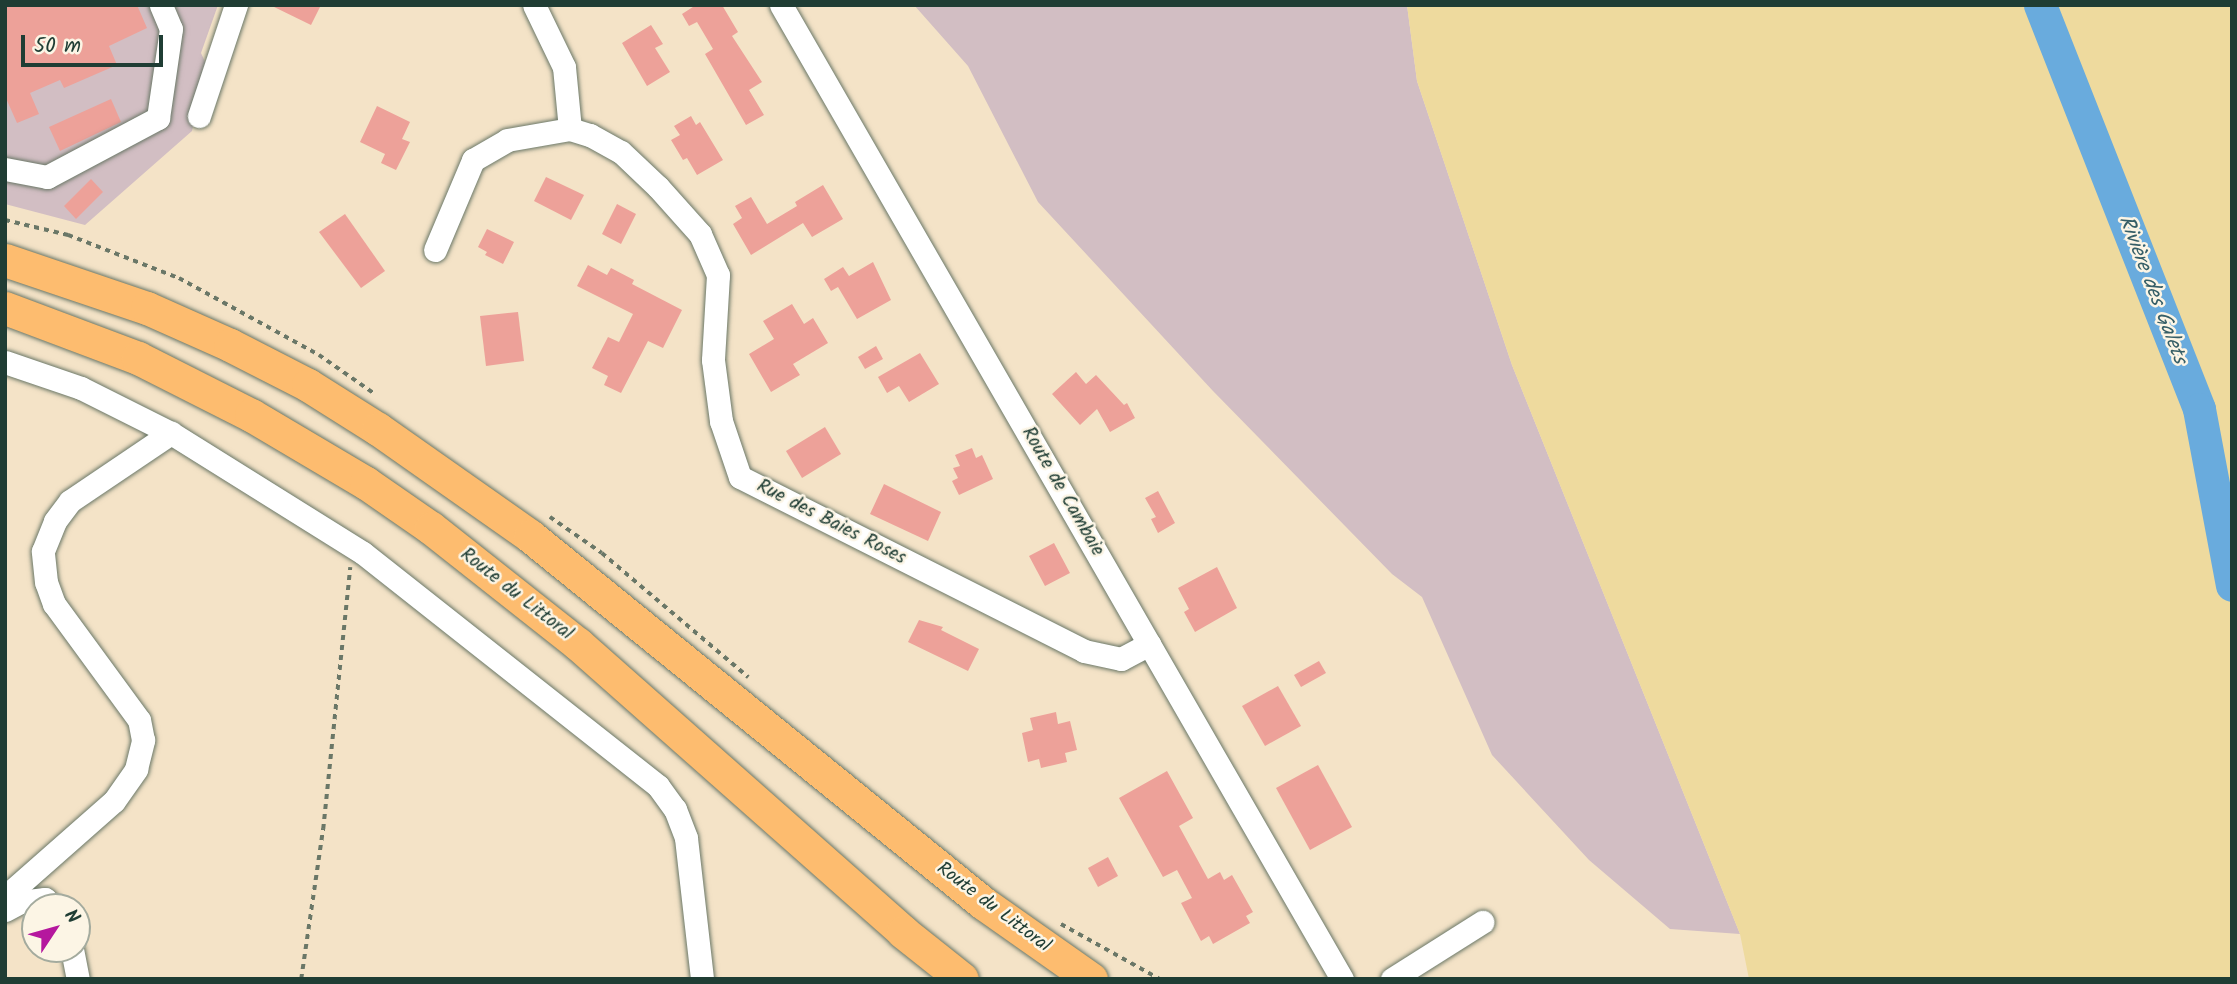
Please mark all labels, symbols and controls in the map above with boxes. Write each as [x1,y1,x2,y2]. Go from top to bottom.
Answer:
scale bar [24,21,166,65]
text: 50 m [34,30,81,63]
water label: Rivière des Galets [2112,212,2192,368]
street label: Route de Cambaie [1016,423,1108,561]
street label: Rue des Baies Roses [753,476,909,570]
street label: Route du Littoral [455,544,577,646]
street label: Route du Littoral [932,858,1054,958]
north arrow [21,893,91,963]
text: N [56,903,87,931]

